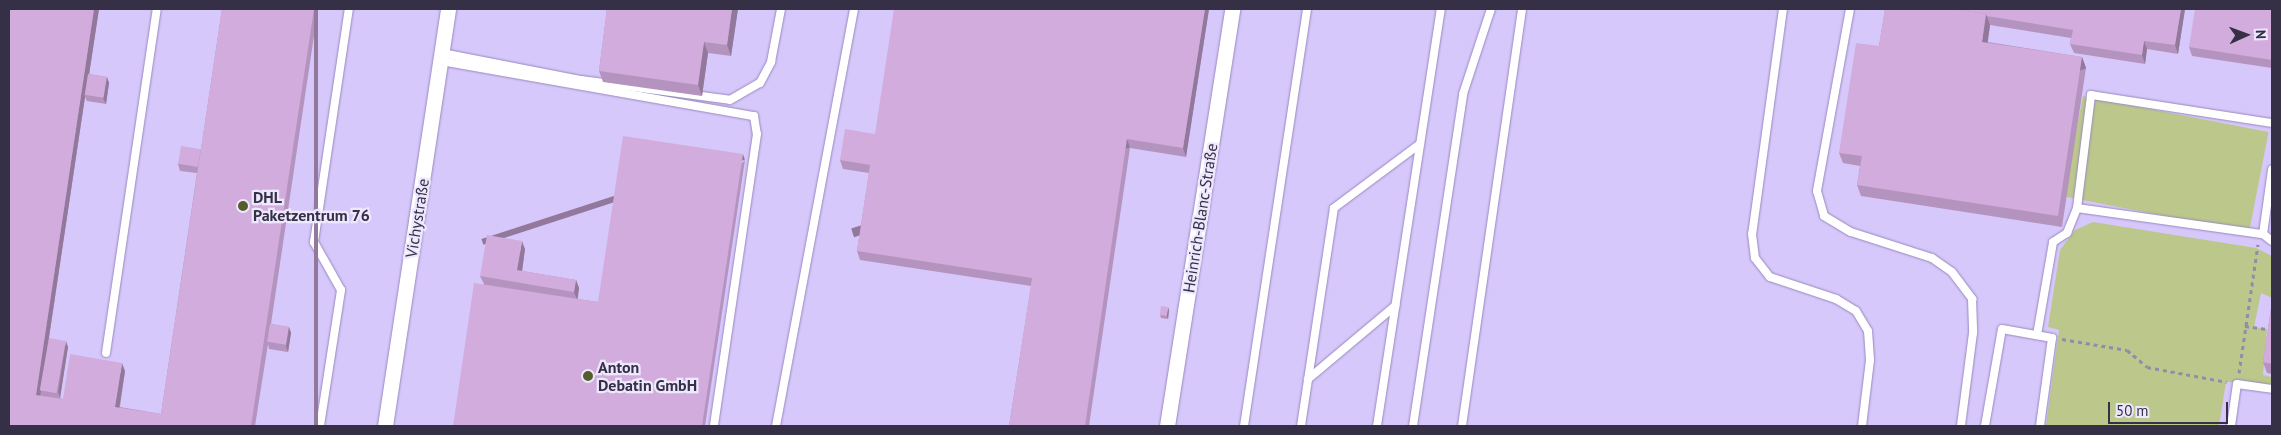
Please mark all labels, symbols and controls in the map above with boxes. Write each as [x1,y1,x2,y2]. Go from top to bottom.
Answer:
north arrow [2221,10,2271,60]
text: N [2252,30,2270,39]
street label: Heinrich-Blanc-Straße [1179,142,1221,294]
street label: Vichystraße [401,177,433,259]
place label: DHL Paketzentrum 76 [253,187,370,225]
marker: DHL Paketzentrum 76 [237,200,249,212]
place label: Anton Debatin GmbH [598,357,697,395]
marker: Anton Debatin GmbH [582,370,594,382]
scale bar [2111,392,2231,424]
text: 50 m [2116,401,2149,420]

